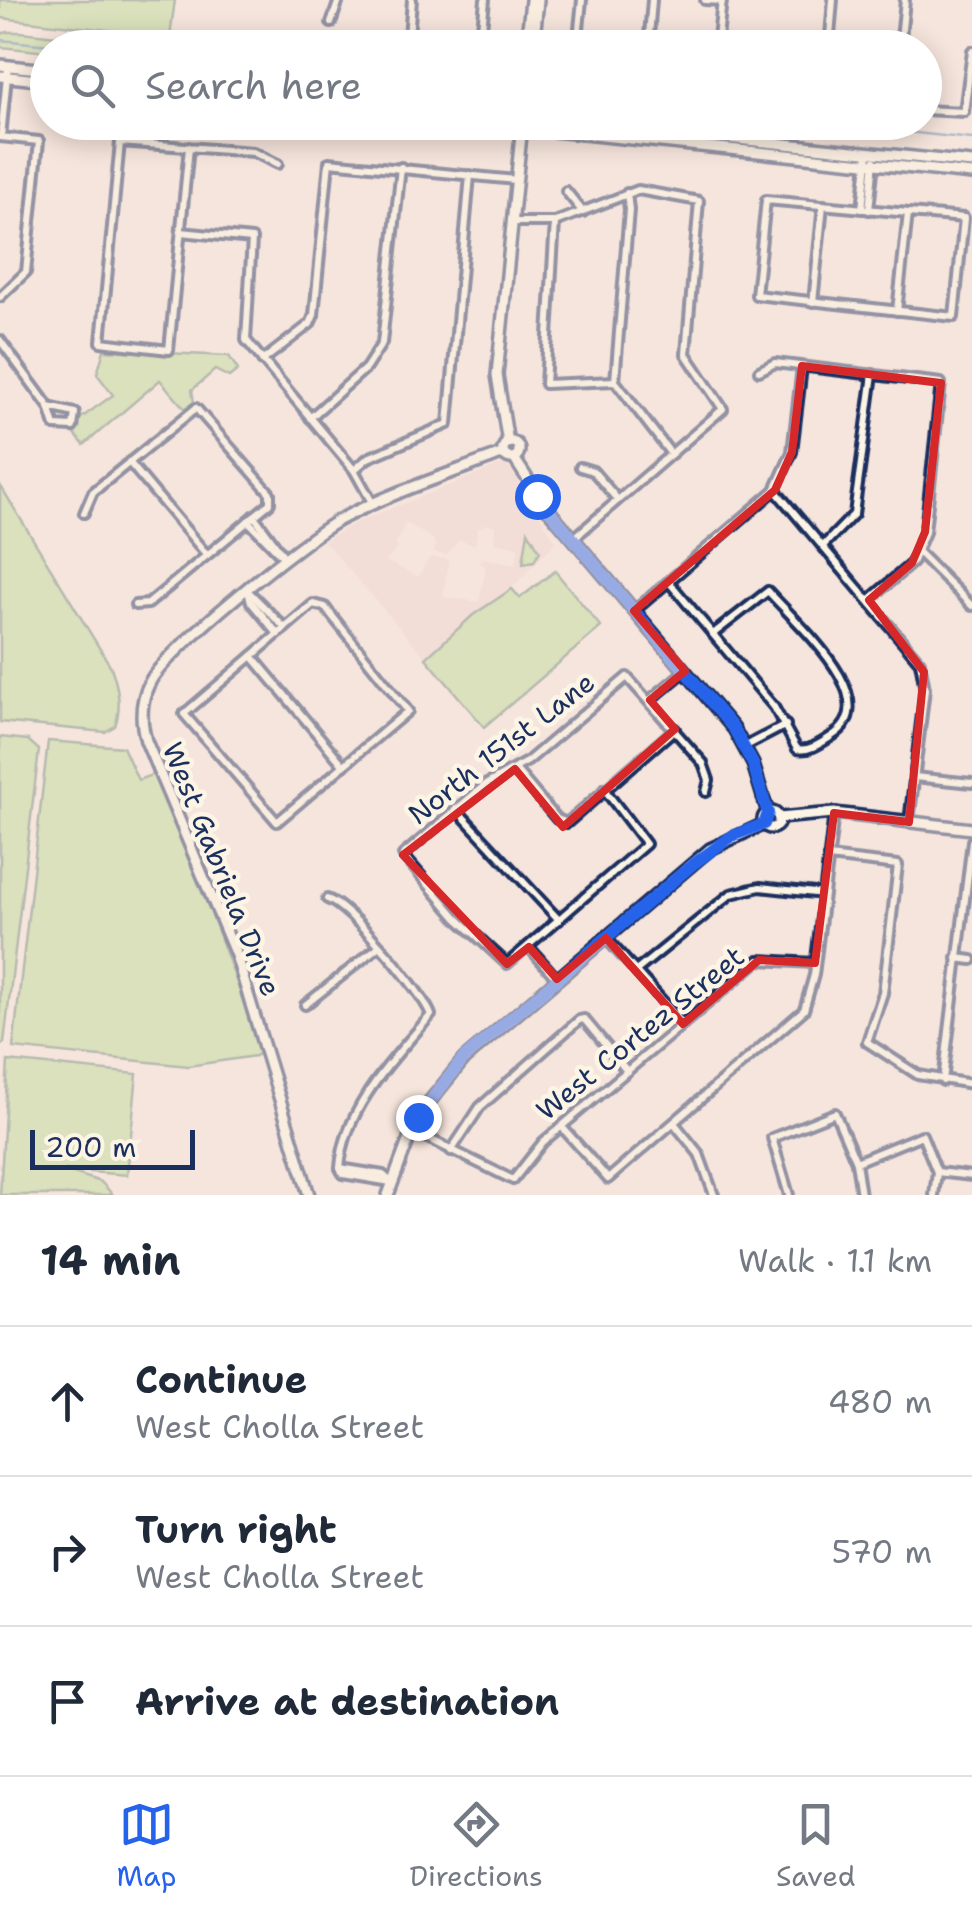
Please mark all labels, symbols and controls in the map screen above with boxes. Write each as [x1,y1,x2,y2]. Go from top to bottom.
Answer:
search box [30,30,942,140]
icon: search [65,58,120,113]
text: Search here [145,60,362,111]
route start [515,474,561,520]
street label: North 151st Lane [400,663,602,833]
street label: West Gabriela Drive [154,736,290,1002]
street label: West Cortez Street [528,937,752,1129]
route end [396,1095,442,1141]
scale bar [30,1125,195,1170]
text: 200 m [45,1128,136,1166]
text: 14 min [40,1232,181,1288]
text: Walk · 1.1 km [738,1239,932,1282]
text: Continue [135,1354,307,1405]
icon: ahead [40,1374,95,1429]
text: 480 m [828,1380,932,1423]
text: West Cholla Street [135,1405,424,1448]
text: Turn right [135,1504,337,1555]
icon: right [40,1524,95,1579]
text: 570 m [831,1530,932,1573]
text: West Cholla Street [135,1555,424,1598]
icon: arrive [40,1674,95,1729]
text: Arrive at destination [135,1676,559,1727]
tab: Map [117,1797,176,1895]
tab: Directions [409,1797,543,1895]
tab: Saved [776,1797,855,1895]

